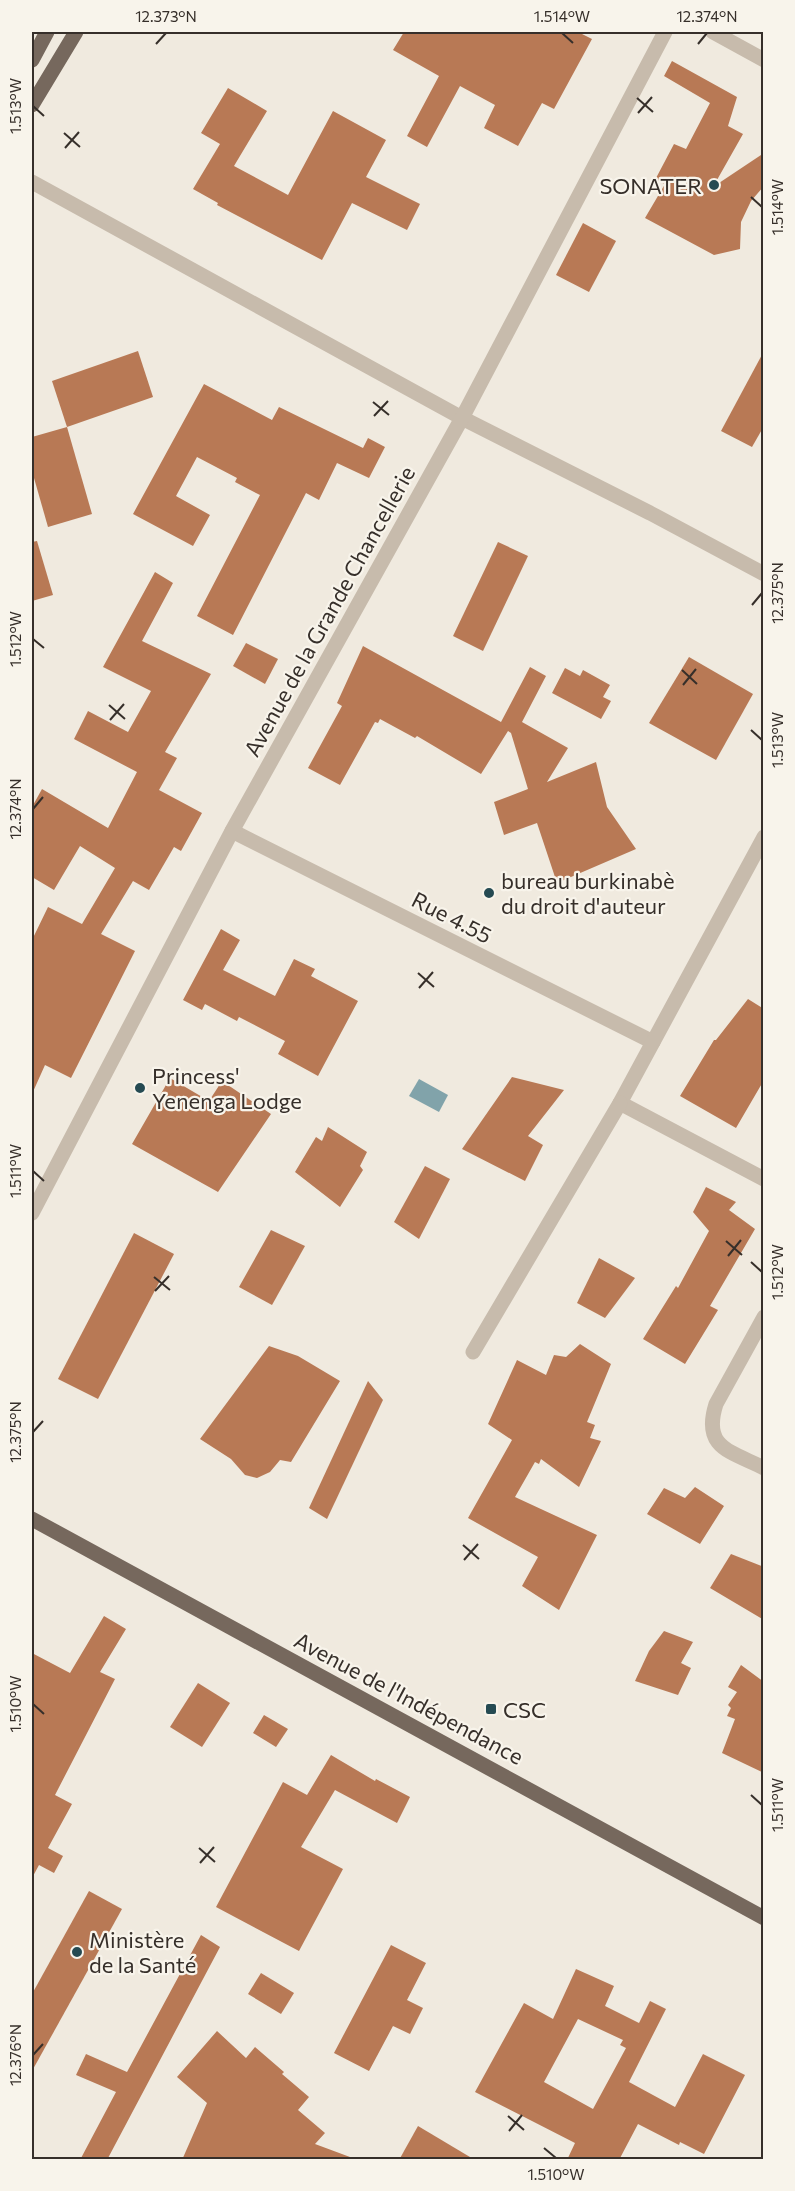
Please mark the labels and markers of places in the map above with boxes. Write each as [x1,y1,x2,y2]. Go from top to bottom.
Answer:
place label: SONATER [599,172,702,199]
marker: SONATER [707,178,721,192]
place label: bureau burkinabè du droit d'auteur [501,867,675,919]
marker: bureau burkinabè du droit d'auteur [482,886,496,900]
place label: Princess' Yenenga Lodge [152,1062,302,1114]
marker: Princess' Yenenga Lodge [133,1081,147,1095]
place label: CSC [503,1696,546,1723]
marker: CSC [484,1702,498,1716]
place label: Ministère de la Santé [89,1926,196,1978]
marker: Ministère de la Santé [70,1945,84,1959]

